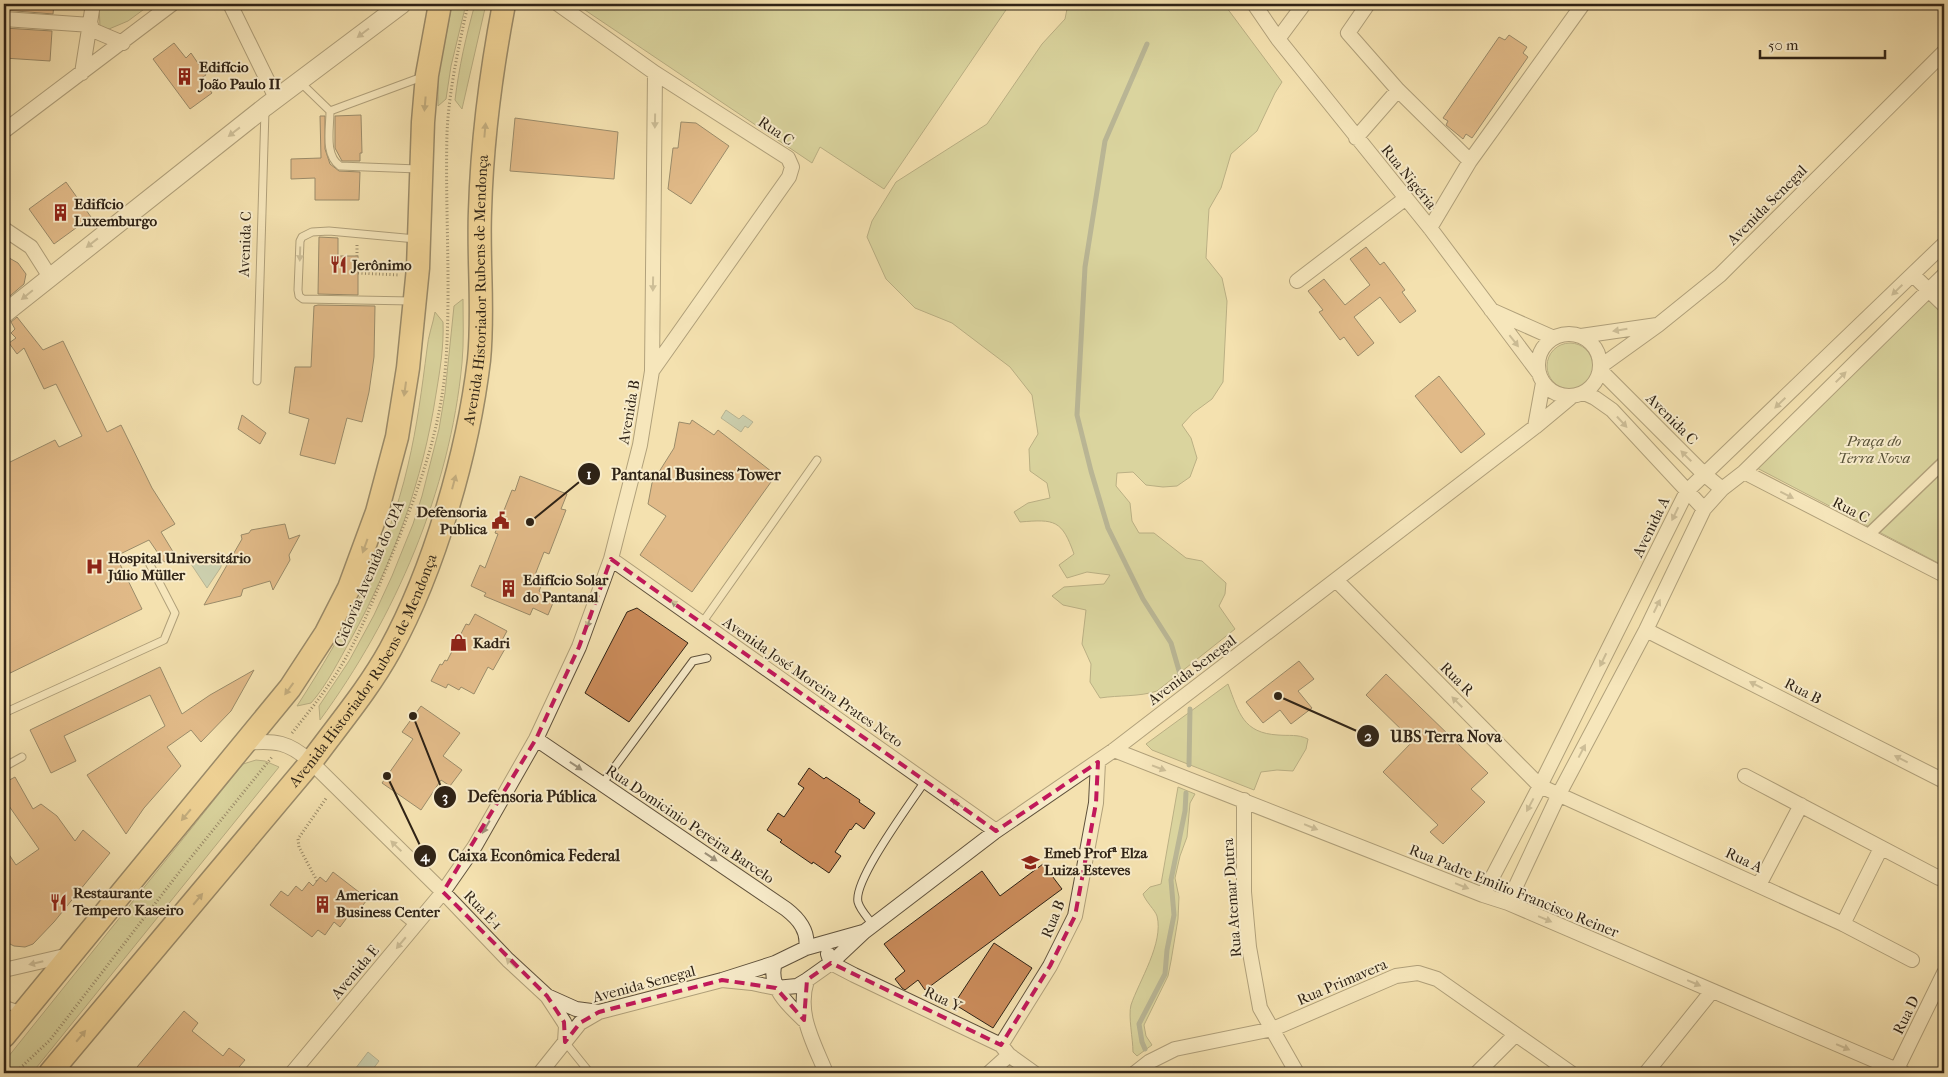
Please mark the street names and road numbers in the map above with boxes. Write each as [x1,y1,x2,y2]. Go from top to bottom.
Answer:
street label: Rua C [755,113,797,149]
street label: Rua Nigéria [1377,141,1441,214]
street label: Avenida Historiador Rubens de Mendonça [459,153,492,427]
street label: Avenida Senegal [1723,161,1811,249]
street label: Avenida C [235,211,255,278]
street label: Avenida B [614,378,644,447]
street label: Avenida C [1642,389,1702,449]
street label: Rua C [1829,493,1873,527]
street label: Avenida A [1628,494,1673,561]
street label: Ciclovia Avenida do CPA [330,498,408,650]
street label: Avenida Historiador Rubens de Mendonça [284,550,441,791]
street label: Avenida José Moreira Prates Neto [719,612,907,751]
street label: Avenida Senegal [1144,631,1240,710]
street label: Rua R [1436,658,1478,700]
street label: Rua B [1782,674,1824,708]
street label: Rua Domicinio Pereira Barcelo [602,761,778,887]
street label: Rua Atemar Dutra [1219,837,1245,958]
street label: Rua Padre Emilio Francisco Reiner [1407,841,1622,942]
street label: Rua A [1723,844,1766,877]
street label: Rua E-1 [460,887,506,933]
street label: Rua B [1037,898,1069,940]
street label: Avenida E [327,941,383,1003]
street label: Rua Primavera [1294,955,1391,1009]
street label: Avenida Senegal [590,962,697,1007]
street label: Rua Y [921,982,965,1016]
street label: Rua D [1889,993,1923,1037]

